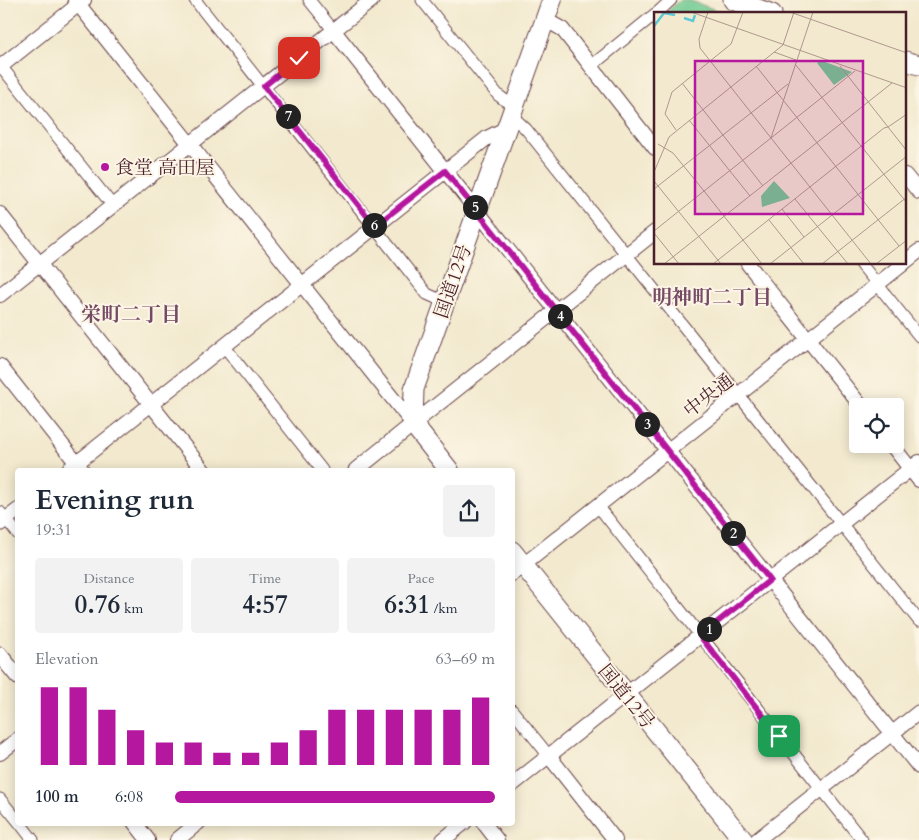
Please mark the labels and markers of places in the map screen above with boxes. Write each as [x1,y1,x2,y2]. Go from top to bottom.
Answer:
pin [278,37,320,79]
pin: 7 [276,104,300,128]
place label: 食堂 高田屋 [115,155,215,181]
marker: 食堂 高田屋 [99,161,111,173]
pin: 5 [462,194,488,220]
pin: 6 [362,212,386,238]
pin: 4 [548,304,572,328]
pin: 3 [634,412,660,436]
pin: 2 [720,520,746,546]
pin: 1 [696,616,722,642]
pin [758,715,800,757]

